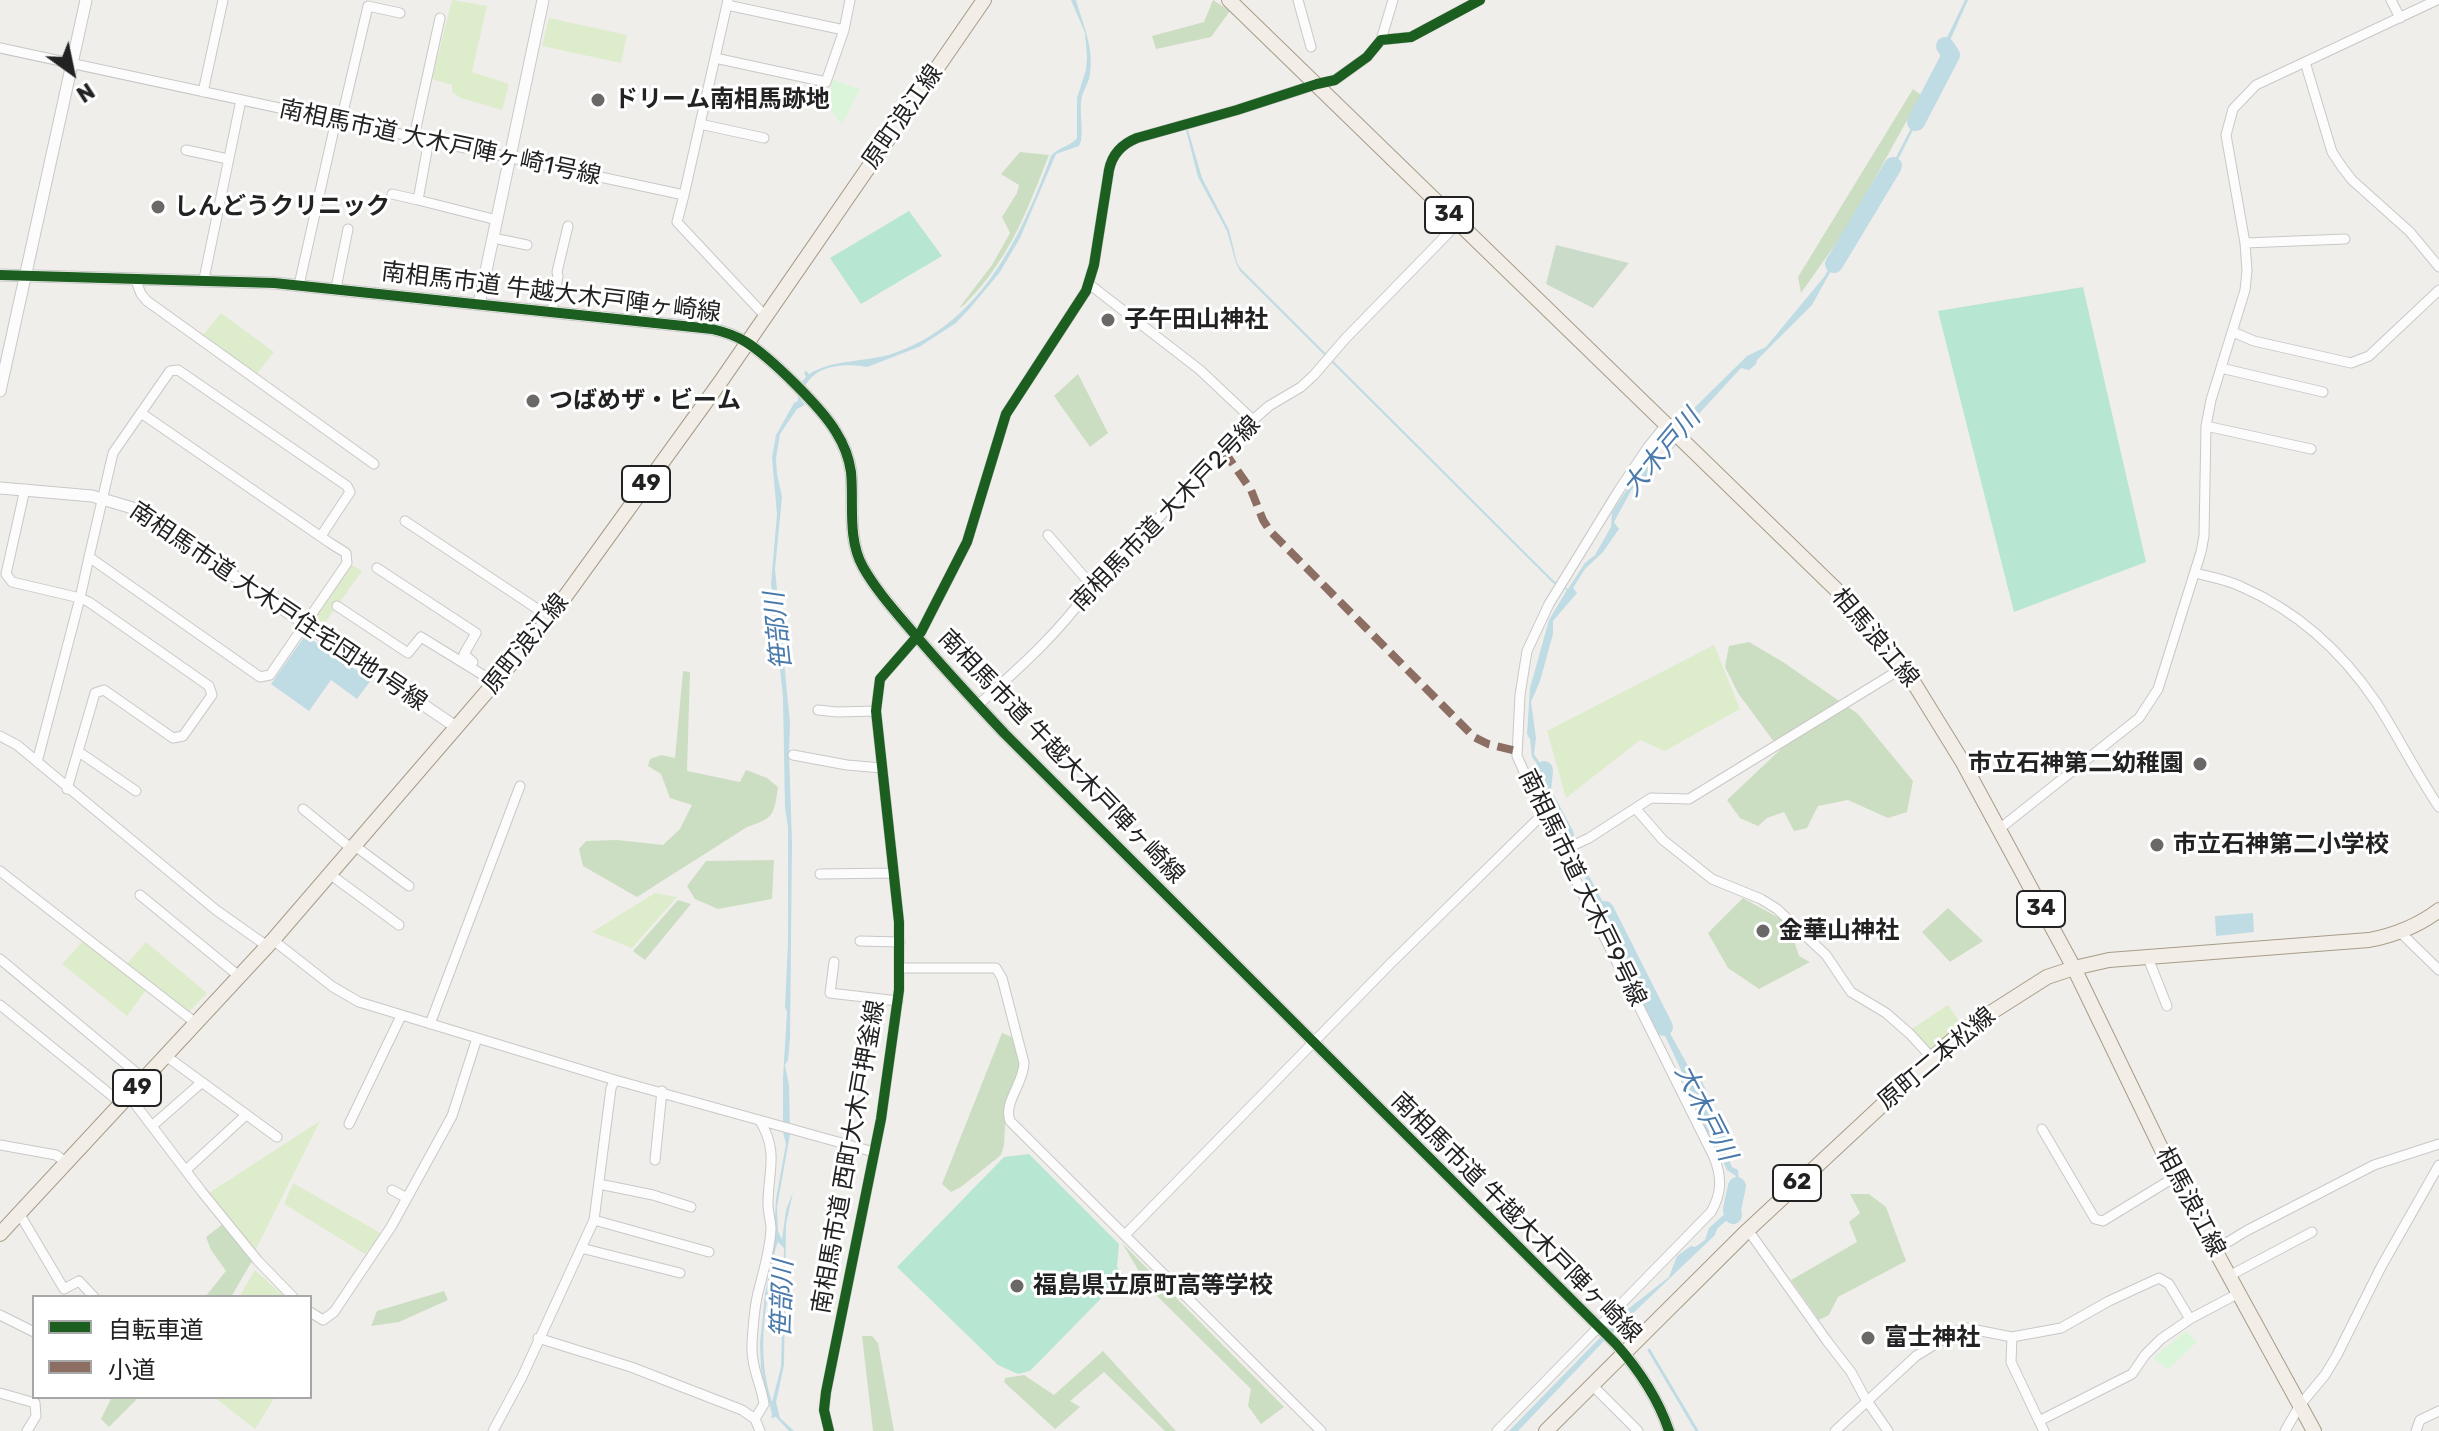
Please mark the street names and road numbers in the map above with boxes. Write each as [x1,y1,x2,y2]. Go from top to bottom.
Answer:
street label: 原町浪江線 [857,60,949,174]
street label: 南相馬市道 大木戸陣ヶ崎1号線 [277,95,603,191]
road number: 34 [1425,197,1473,233]
street label: 南相馬市道 牛越大木戸陣ヶ崎線 [380,258,722,328]
street label: 南相馬市道 大木戸2号線 [1065,410,1267,618]
road number: 49 [622,466,670,502]
street label: 南相馬市道 大木戸住宅団地1号線 [124,497,432,717]
street label: 相馬浪江線 [1825,583,1925,693]
street label: 原町浪江線 [477,588,575,700]
street label: 南相馬市道 牛越大木戸陣ヶ崎線 [932,624,1190,890]
street label: 南相馬市道 大木戸9号線 [1512,765,1652,1011]
road number: 34 [2017,891,2065,927]
street label: 南相馬市道 西町大木戸押釜線 [807,998,891,1316]
street label: 原町二本松線 [1873,1002,2001,1116]
road number: 49 [113,1070,161,1106]
street label: 南相馬市道 牛越大木戸陣ヶ崎線 [1385,1087,1647,1349]
street label: 相馬浪江線 [2149,1142,2231,1262]
road number: 62 [1773,1165,1821,1201]

